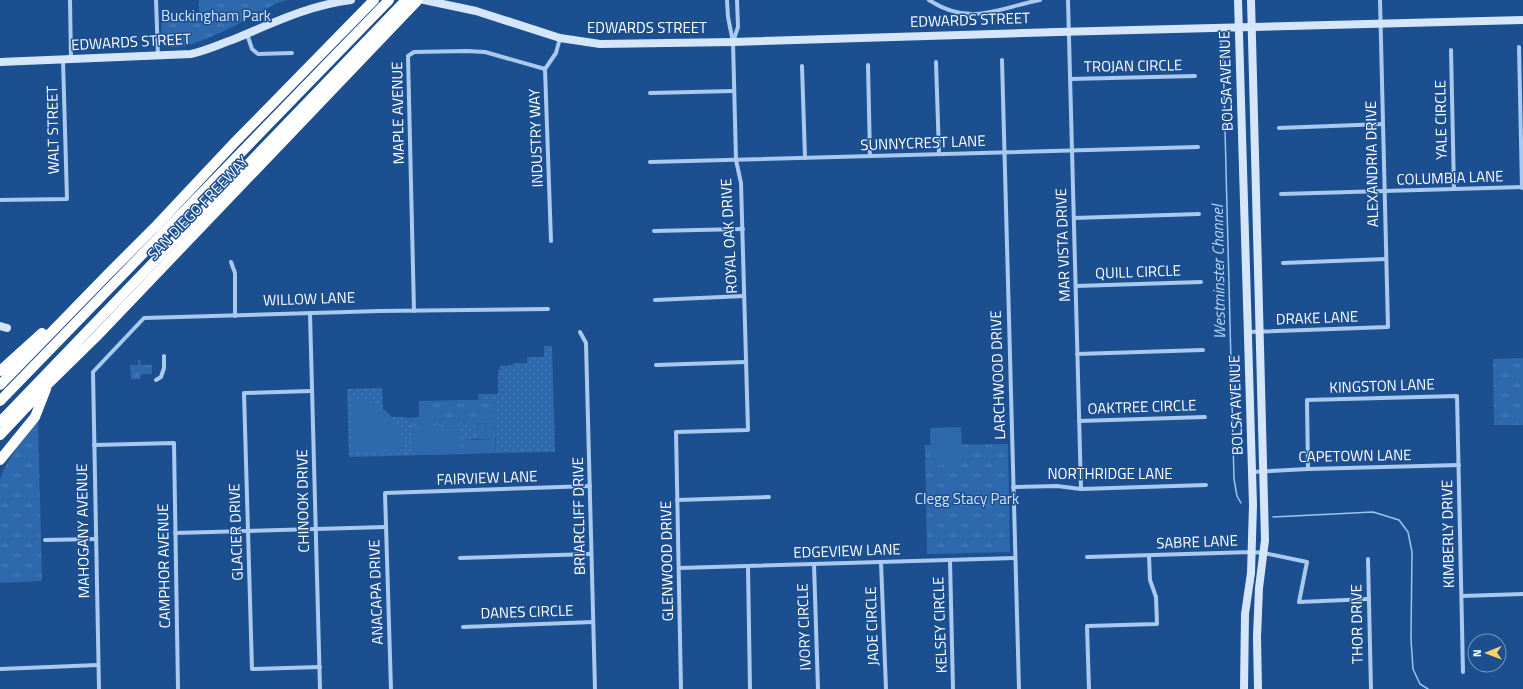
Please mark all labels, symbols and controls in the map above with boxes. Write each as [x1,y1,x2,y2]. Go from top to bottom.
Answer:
park label: Buckingham Park [161,4,271,27]
street label: EDWARDS STREET [910,6,1030,33]
street label: EDWARDS STREET [587,16,707,39]
street label: EDWARDS STREET [70,27,192,56]
street label: BOLSA AVENUE [1212,31,1239,131]
street label: TROJAN CIRCLE [1084,53,1182,78]
street label: MAPLE AVENUE [385,61,410,165]
street label: YALE CIRCLE [1428,80,1453,160]
street label: WALT STREET [40,85,65,174]
street label: INDUSTRY WAY [522,88,549,188]
street label: ALEXANDRIA DRIVE [1359,101,1384,227]
street label: SUNNYCREST LANE [860,129,986,156]
street label: SAN DIEGO FREEWAY [142,150,254,265]
street label: COLUMBIA LANE [1396,164,1504,191]
street label: ROYAL OAK DRIVE [714,178,743,294]
street label: MAR VISTA DRIVE [1049,188,1076,302]
water label: Westminster Channel [1205,203,1231,340]
street label: QUILL CIRCLE [1095,259,1181,284]
street label: WILLOW LANE [263,285,355,312]
street label: DRAKE LANE [1275,305,1359,330]
street label: LARCHWOOD DRIVE [984,310,1011,440]
street label: BOLSA AVENUE [1222,355,1249,455]
street label: KINGSTON LANE [1329,372,1435,399]
street label: OAKTREE CIRCLE [1087,393,1197,420]
street label: CAPETOWN LANE [1298,443,1412,468]
street label: CHINOOK DRIVE [290,449,315,553]
street label: BRIARCLIFF DRIVE [566,457,591,575]
street label: NORTHRIDGE LANE [1047,462,1173,485]
street label: MAHOGANY AVENUE [70,463,95,599]
street label: FAIRVIEW LANE [436,464,538,491]
street label: KIMBERLY DRIVE [1435,480,1460,588]
street label: GLACIER DRIVE [222,483,249,581]
park label: Clegg Stacy Park [915,487,1019,510]
street label: GLENWOOD DRIVE [654,501,679,621]
street label: CAMPHOR AVENUE [151,503,176,629]
street label: SABRE LANE [1156,529,1238,554]
street label: EDGEVIEW LANE [793,537,901,564]
street label: ANACAPA DRIVE [362,539,389,645]
street label: KELSEY CIRCLE [926,576,953,674]
street label: IVORY CIRCLE [790,583,817,671]
street label: THOR DRIVE [1344,584,1369,664]
street label: JADE CIRCLE [859,586,884,666]
street label: DANES CIRCLE [480,598,574,625]
north arrow [1467,633,1507,673]
text: N [1469,649,1485,657]

